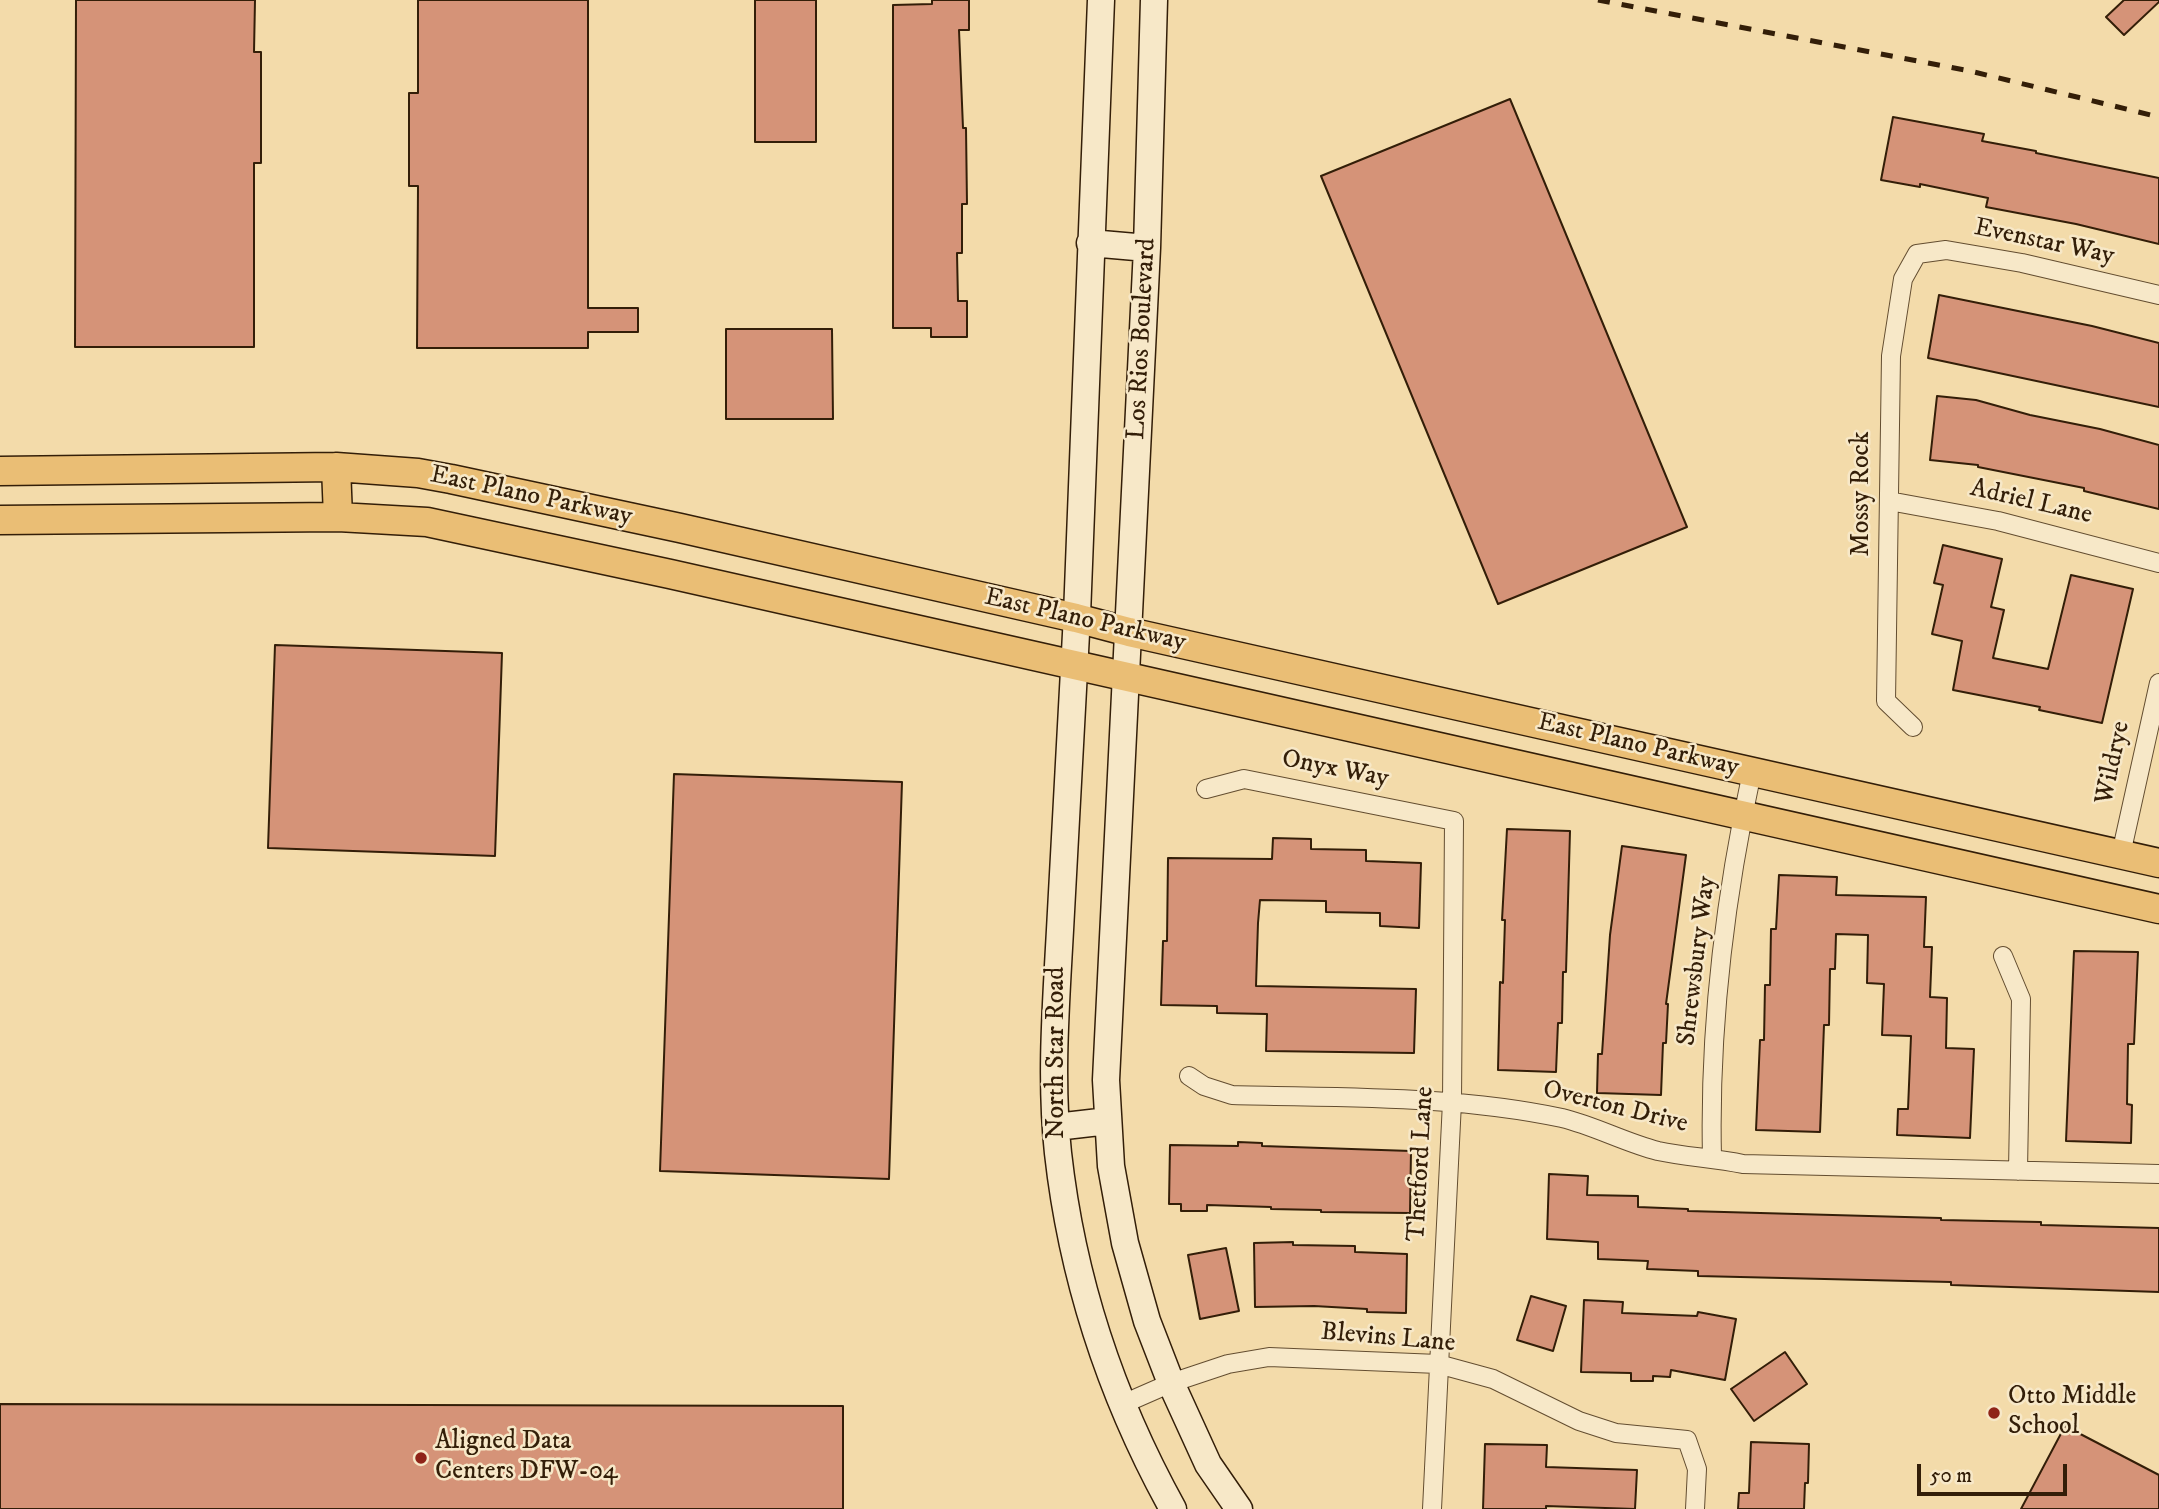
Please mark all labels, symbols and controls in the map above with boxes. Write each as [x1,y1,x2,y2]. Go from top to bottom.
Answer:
street label: Evenstar Way [1971,213,2117,273]
street label: Los Rios Boulevard [1122,237,1164,441]
street label: Mossy Rock [1847,431,1879,557]
street label: East Plano Parkway [427,460,635,534]
street label: Adriel Lane [1967,474,2095,532]
street label: East Plano Parkway [981,583,1189,659]
street label: East Plano Parkway [1534,708,1742,784]
street label: Wildrye [2090,719,2138,807]
street label: Onyx Way [1279,744,1391,796]
street label: Shrewsbury Way [1672,874,1724,1048]
street label: North Star Road [1042,967,1074,1139]
street label: Overton Drive [1539,1075,1691,1141]
street label: Thetford Lane [1402,1086,1442,1242]
street label: Blevins Lane [1319,1318,1457,1360]
place label: Otto Middle School [2008,1382,2136,1444]
marker: Otto Middle School [1986,1405,2002,1421]
place label: Aligned Data Centers DFW-04 [435,1427,618,1488]
marker: Aligned Data Centers DFW-04 [413,1450,429,1466]
scale bar [1921,1450,2072,1494]
text: 50 m [1930,1463,1972,1489]

